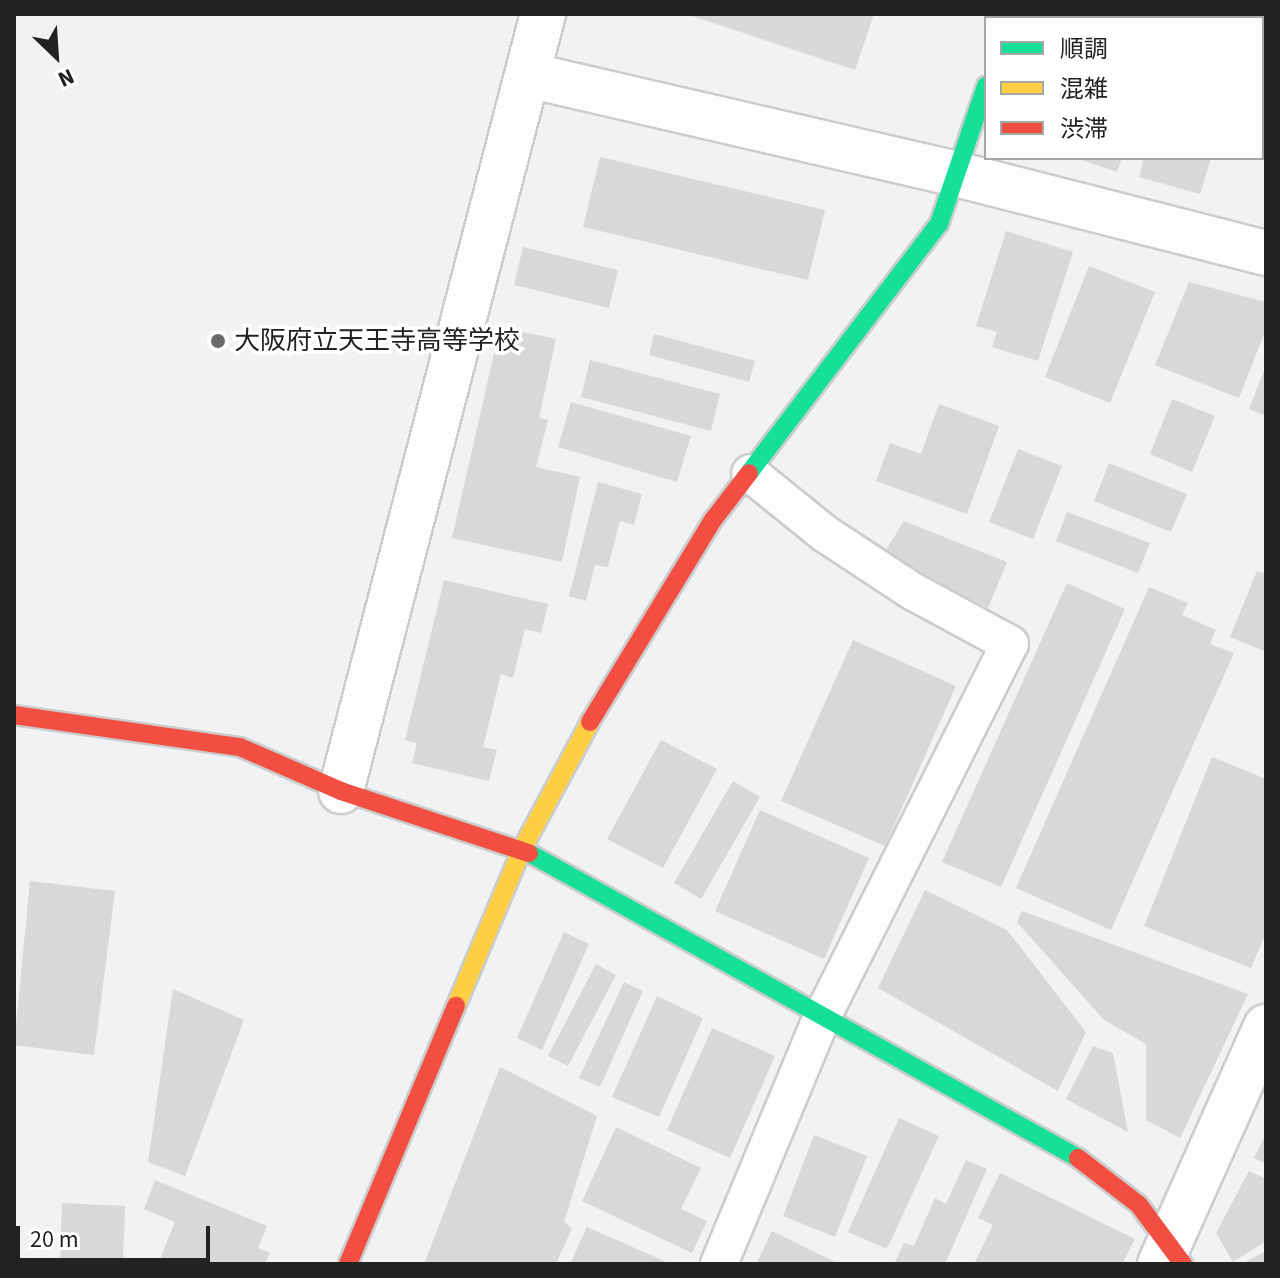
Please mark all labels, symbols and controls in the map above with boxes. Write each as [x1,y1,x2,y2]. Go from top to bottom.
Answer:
north arrow [16,16,96,96]
legend [984,16,1264,160]
text: 順調 [1060,32,1108,67]
text: N [53,60,80,95]
text: 混雑 [1060,72,1108,107]
text: 渋滞 [1060,112,1108,147]
place label: 大阪府立天王寺高等学校 [234,325,520,357]
marker: 大阪府立天王寺高等学校 [209,332,227,350]
scale bar [20,1210,214,1260]
text: 20 m [30,1222,79,1257]

